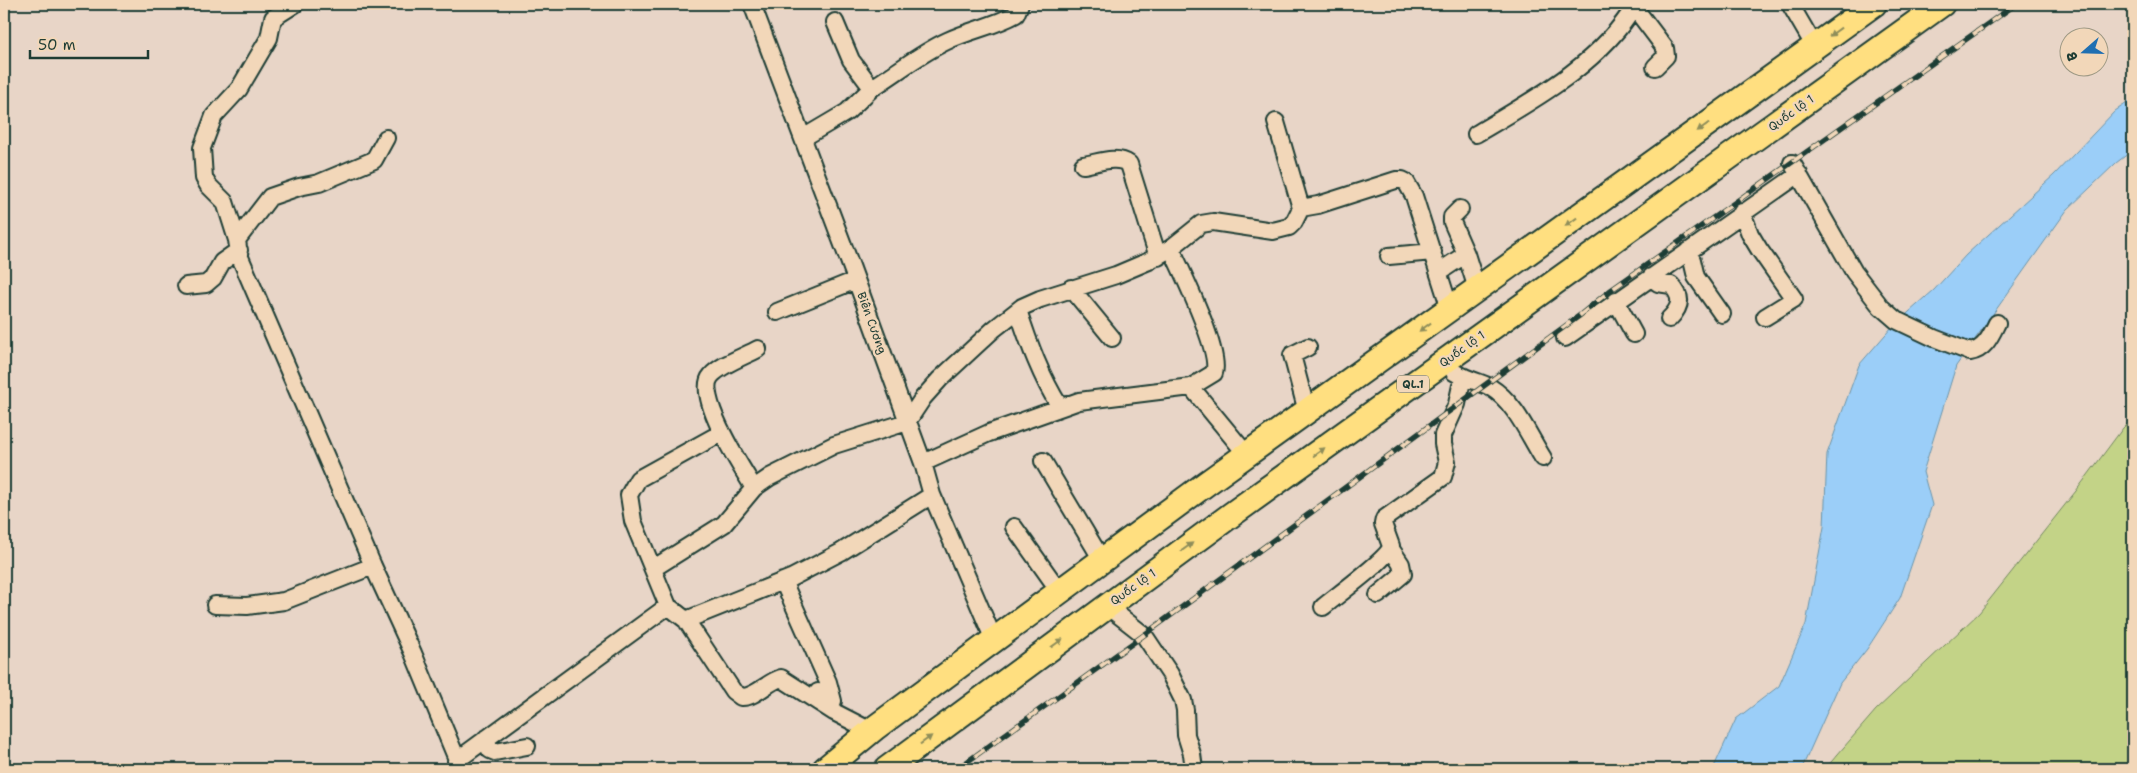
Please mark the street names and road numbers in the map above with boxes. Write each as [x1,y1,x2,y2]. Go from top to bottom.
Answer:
street label: Quốc lộ 1 [1765,91,1817,135]
street label: Biên Cương [853,290,891,356]
street label: Quốc lộ 1 [1436,327,1488,371]
road number: QL.1 [1397,376,1429,392]
street label: Quốc lộ 1 [1107,565,1159,609]

